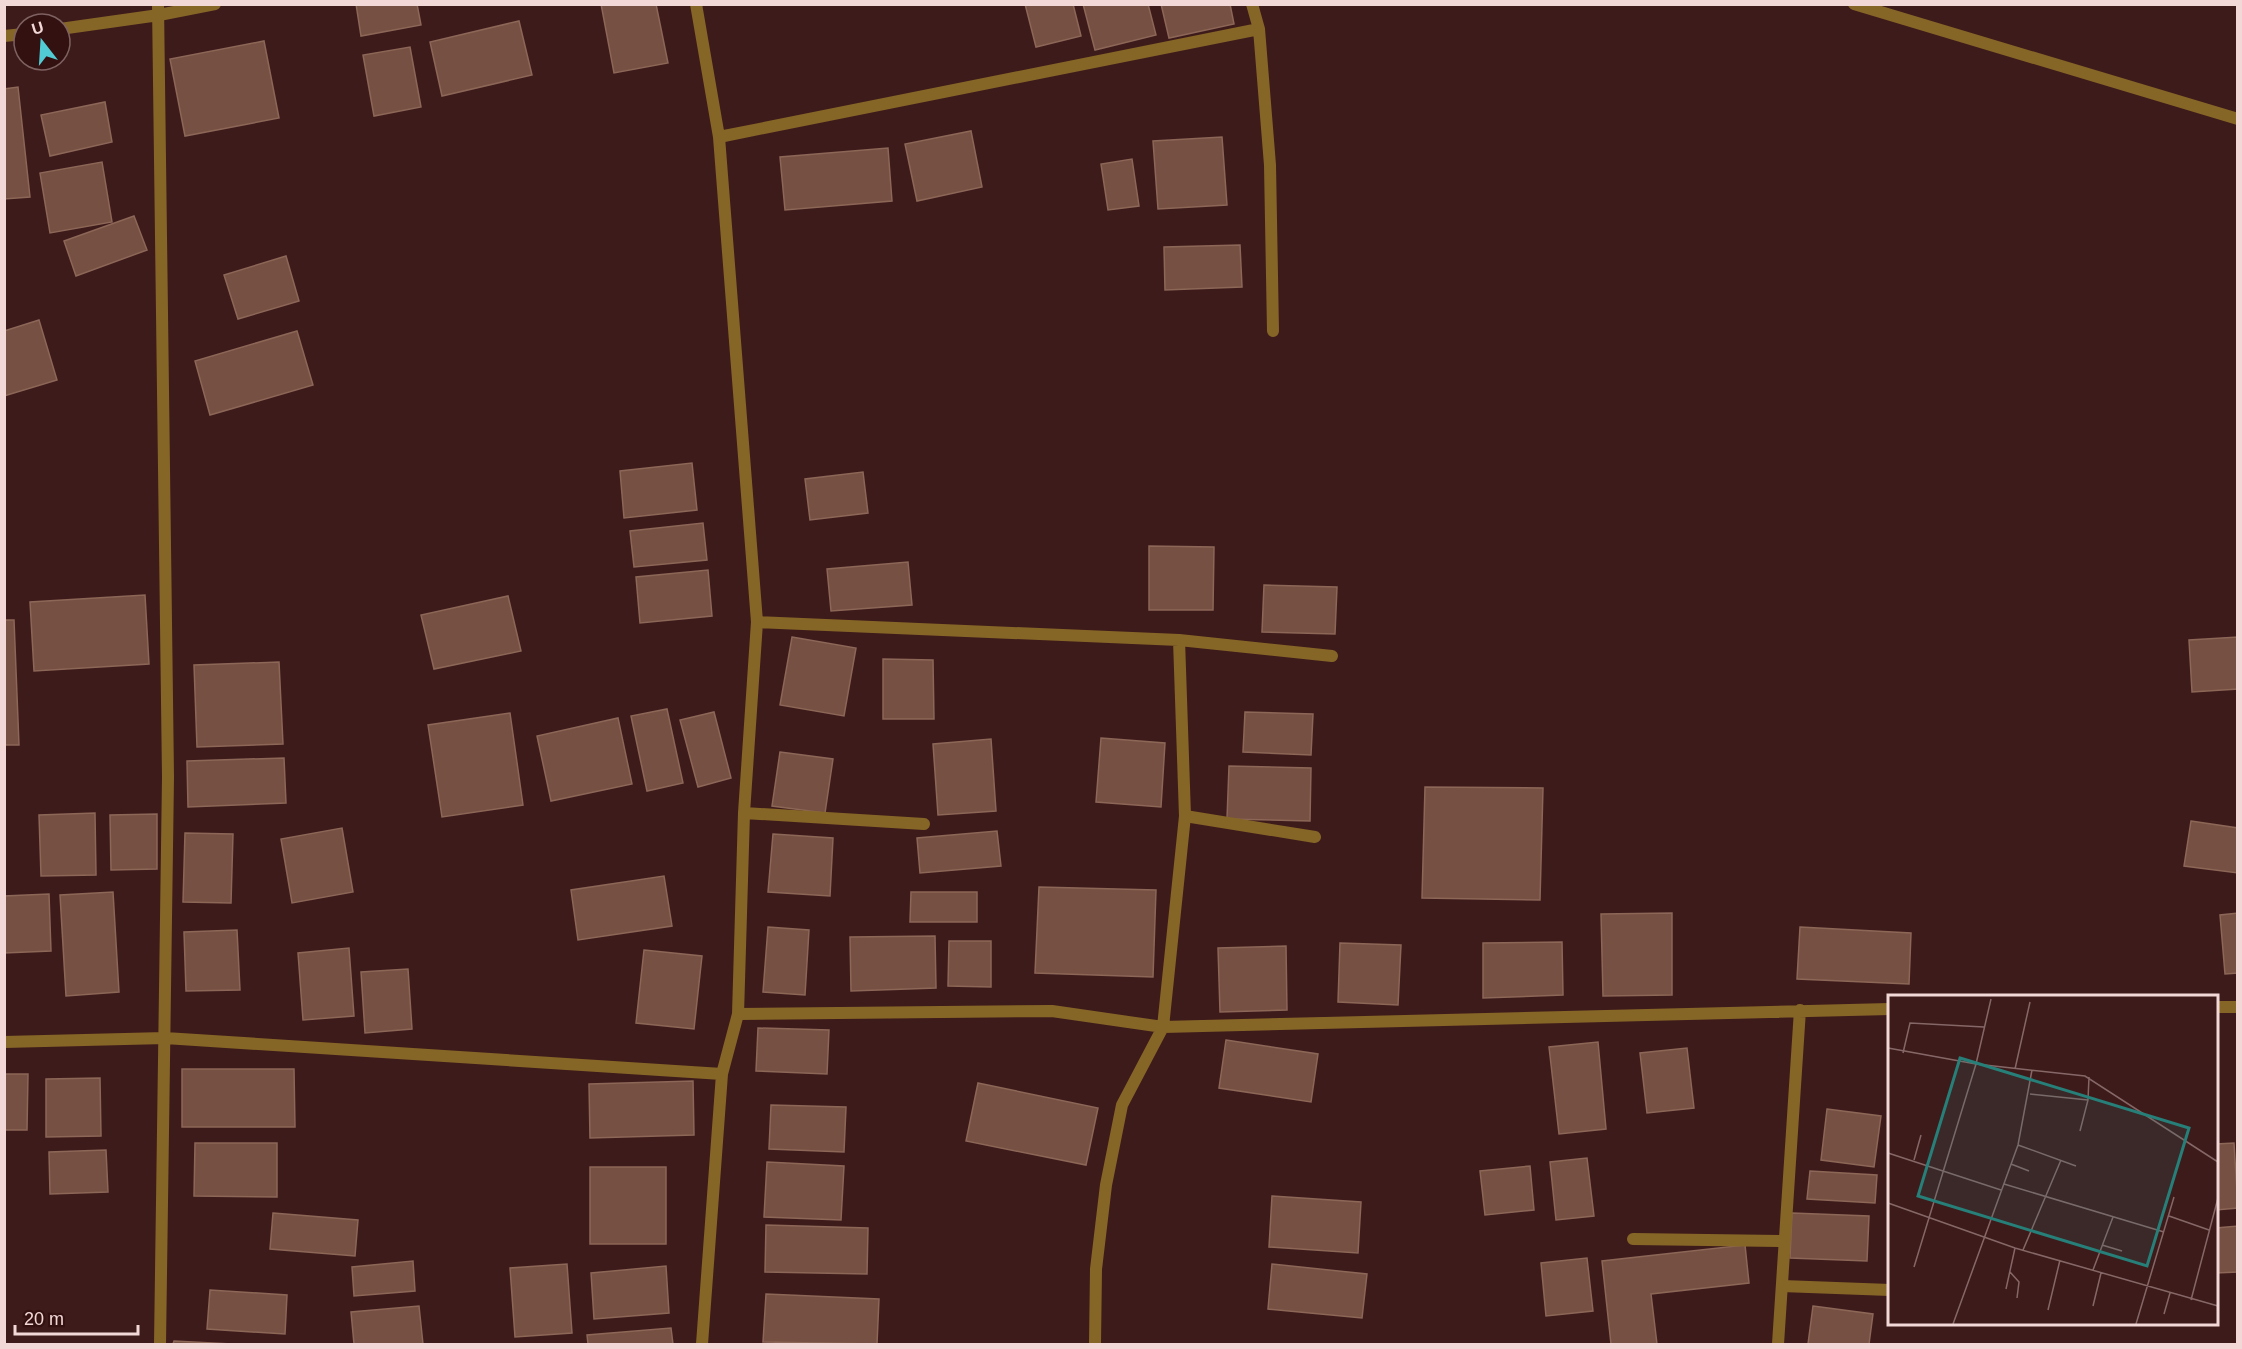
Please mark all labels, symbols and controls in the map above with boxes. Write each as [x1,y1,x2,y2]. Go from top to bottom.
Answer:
north arrow [12,12,72,72]
text: U [30,18,46,38]
inset map [1888,995,2218,1325]
scale bar [15,1298,138,1336]
text: 20 m [24,1309,64,1329]

